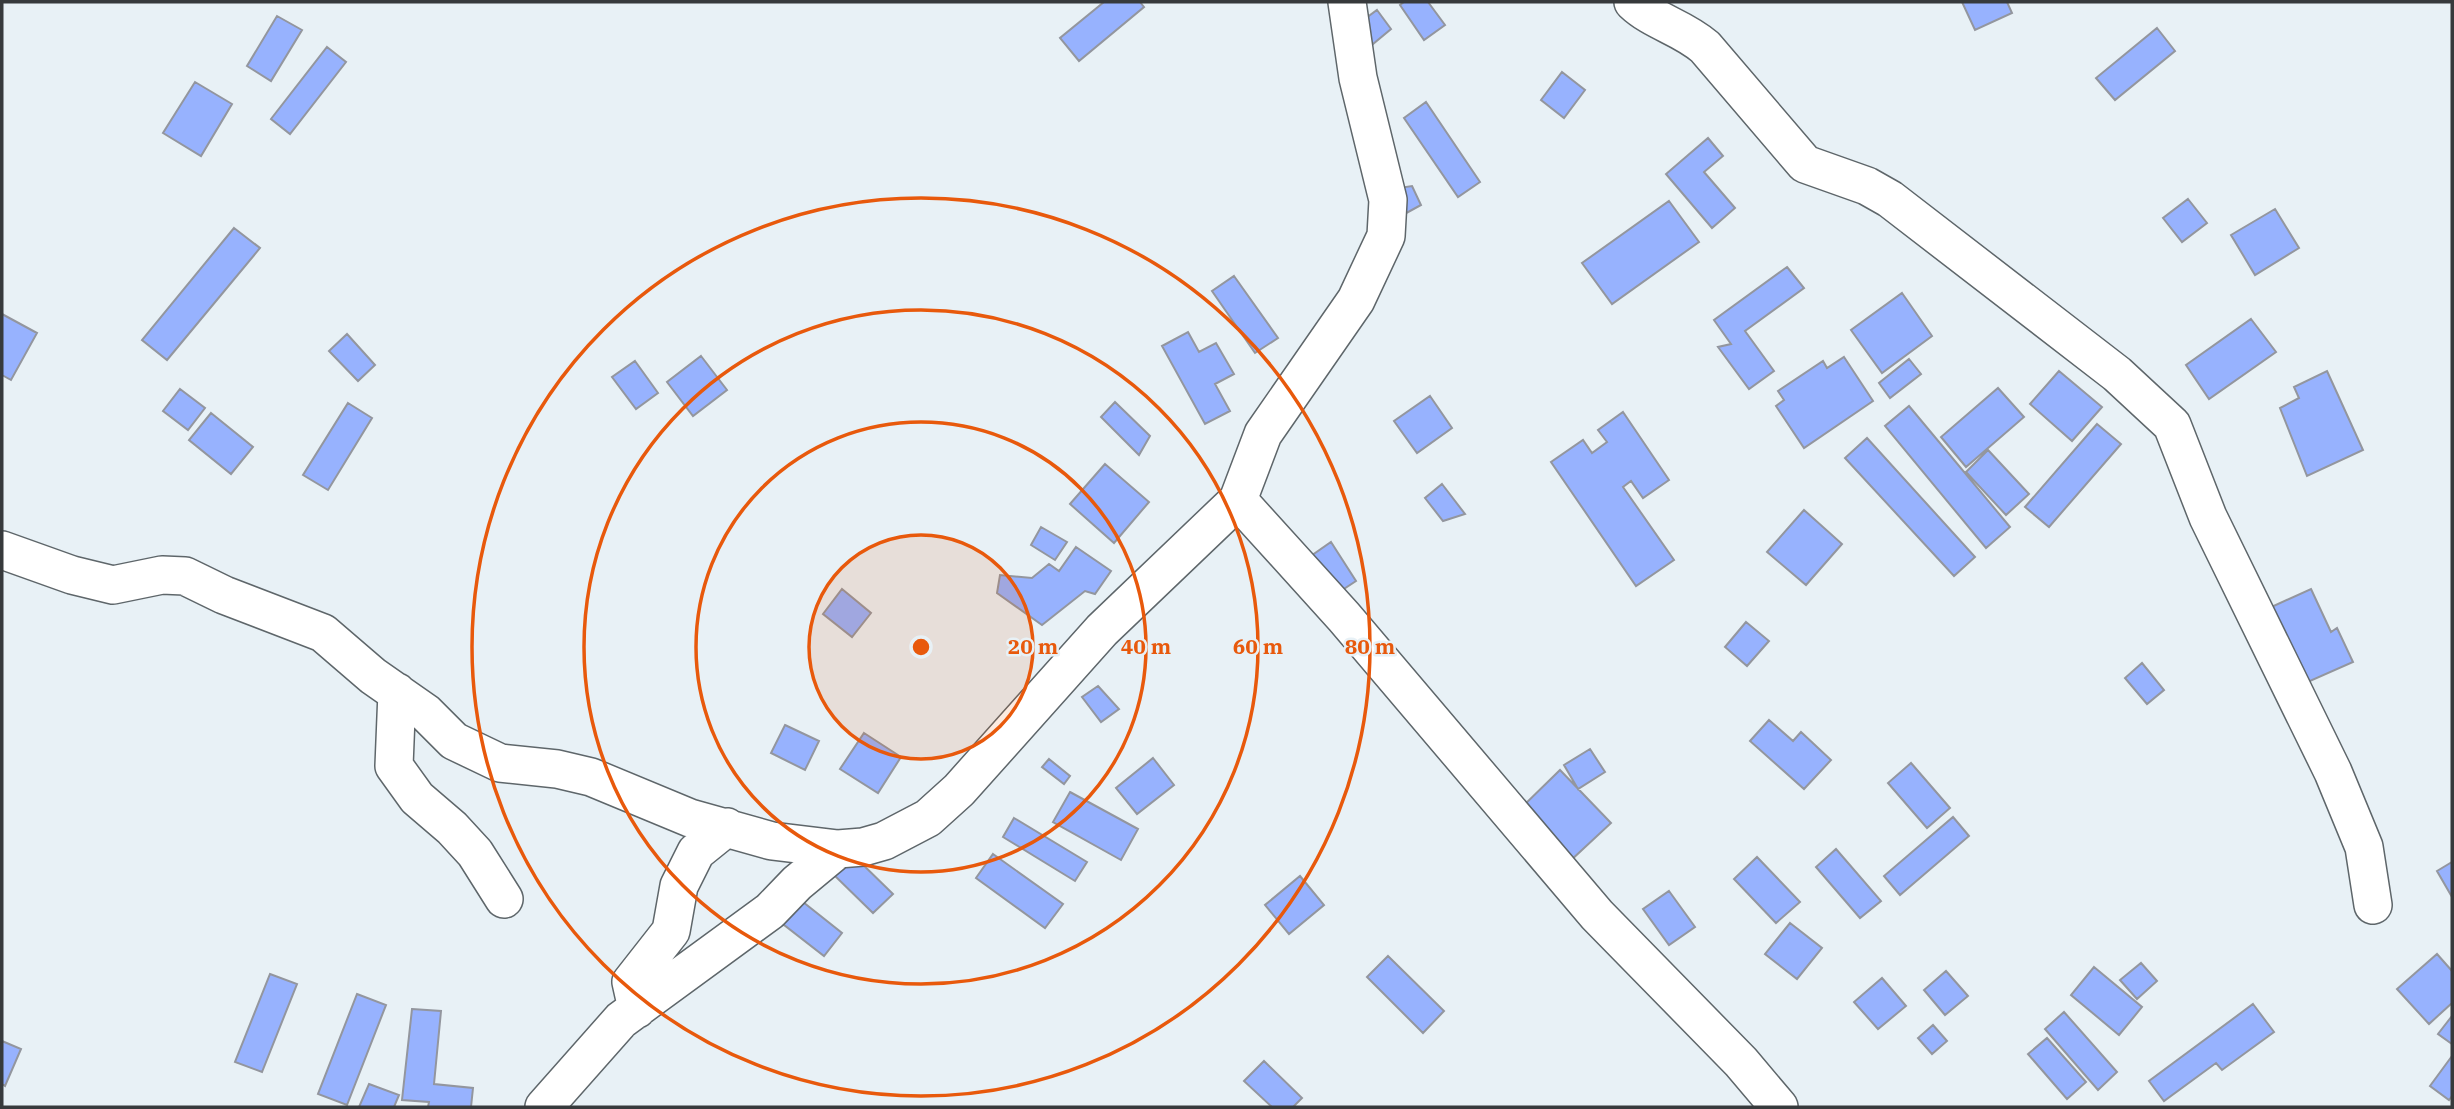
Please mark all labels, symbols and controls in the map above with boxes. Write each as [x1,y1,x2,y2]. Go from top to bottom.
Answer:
text: 20 m [1008,632,1058,660]
text: 40 m [1121,632,1171,660]
text: 60 m [1233,632,1283,660]
text: 80 m [1345,632,1395,660]
centre of rings [909,635,933,659]

